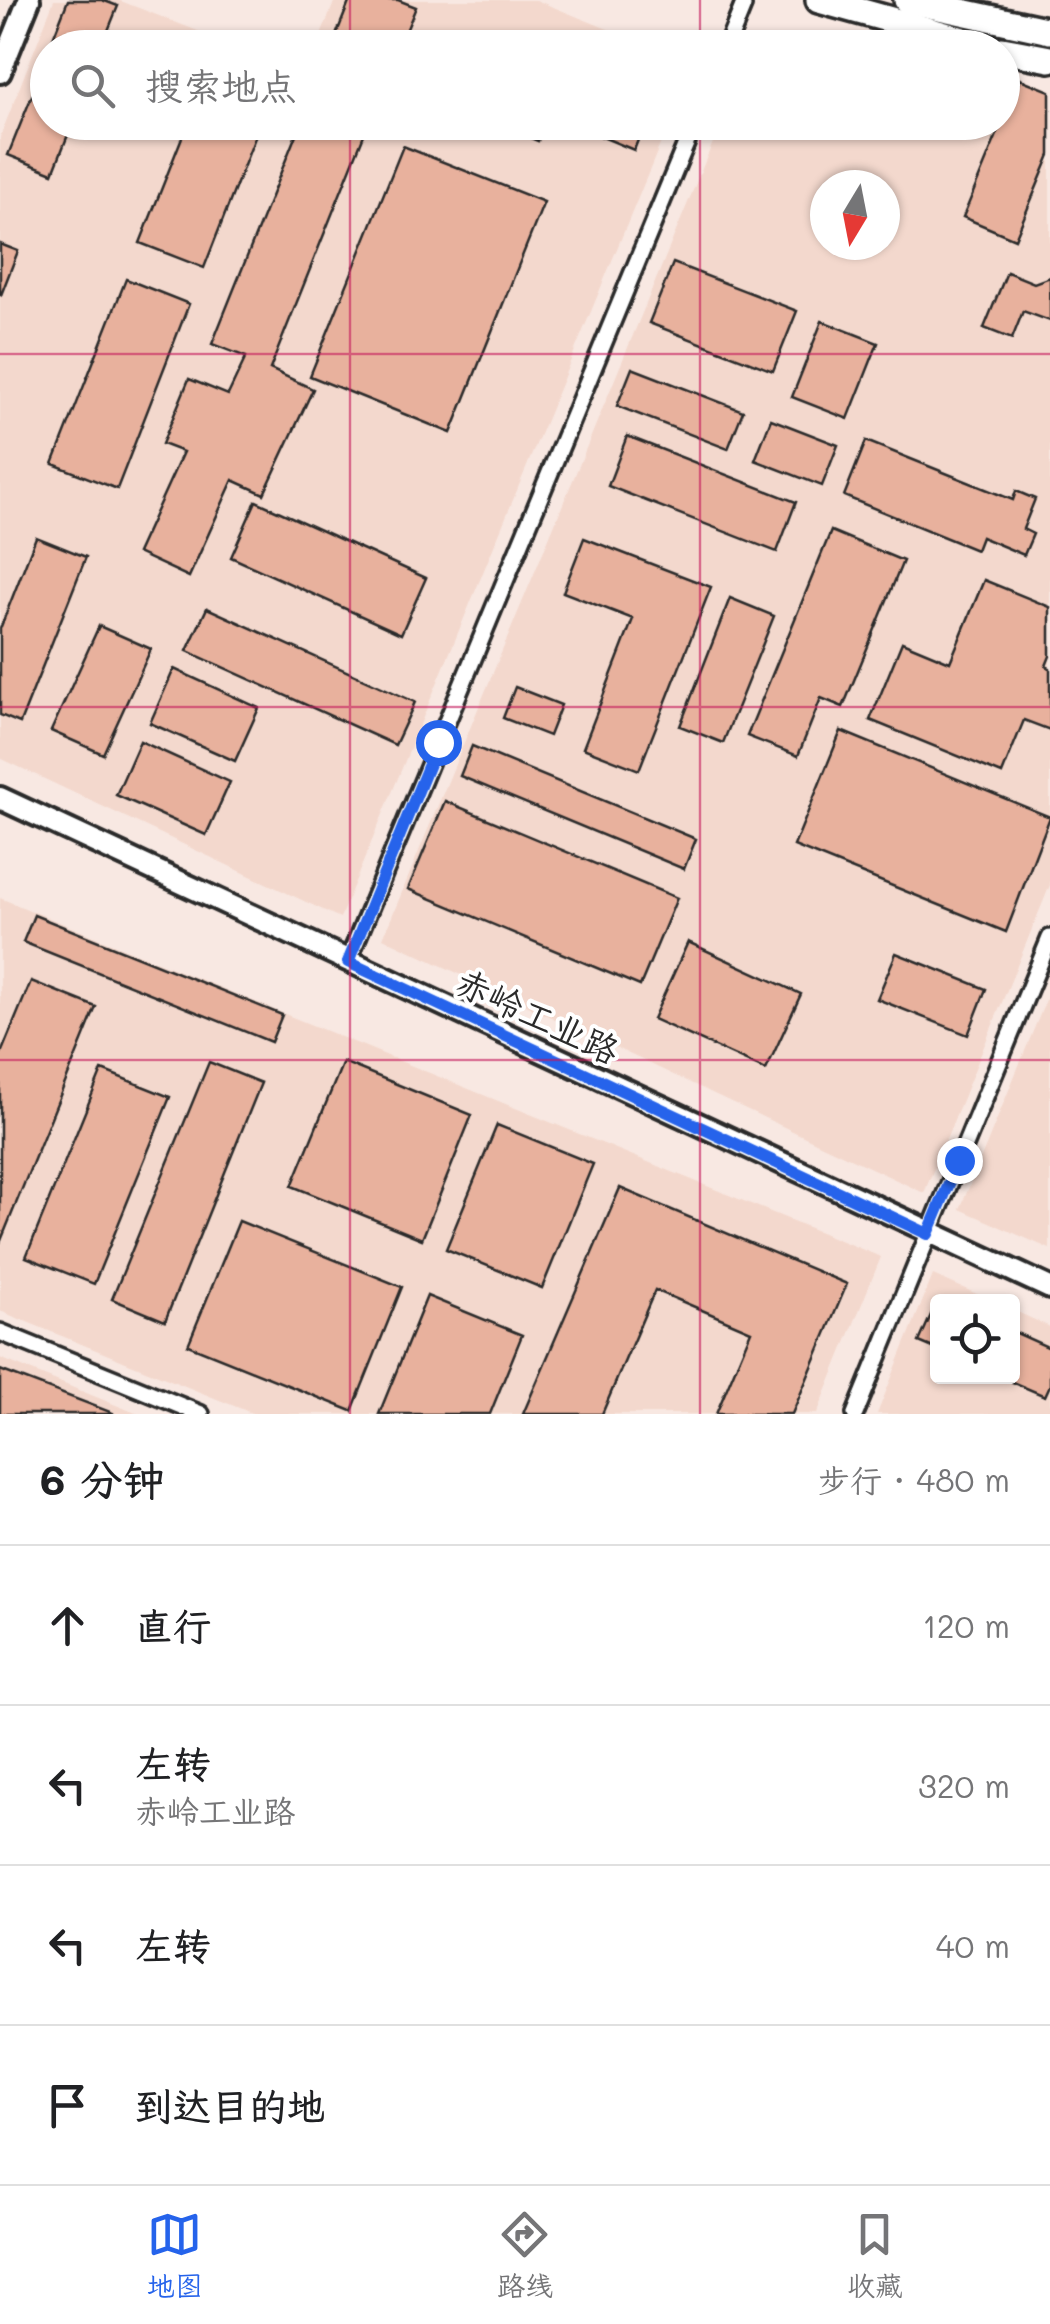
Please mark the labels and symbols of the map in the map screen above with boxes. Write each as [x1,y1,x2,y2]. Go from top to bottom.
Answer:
north arrow [810,170,900,260]
route start [416,720,462,766]
street label: 赤岭工业路 [449,957,627,1073]
route end [937,1138,983,1184]

